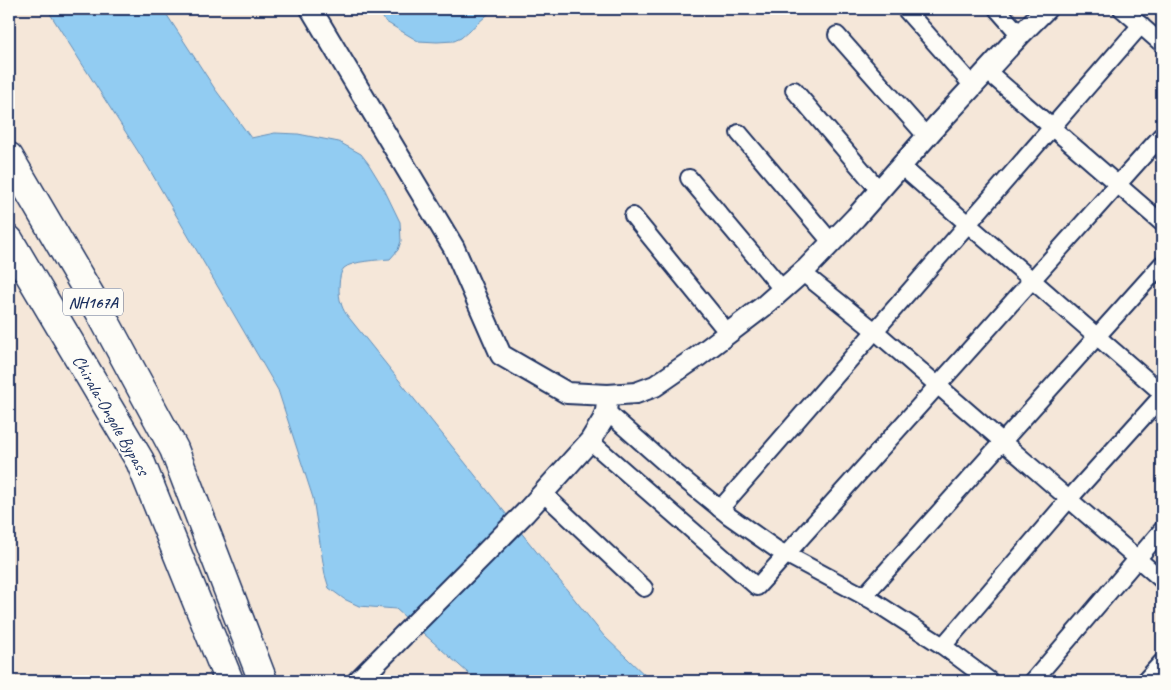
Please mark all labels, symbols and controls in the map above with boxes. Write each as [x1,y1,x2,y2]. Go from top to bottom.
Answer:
road number: NH167A [63,288,123,316]
street label: Chirala-Ongole Bypass [68,351,155,481]

